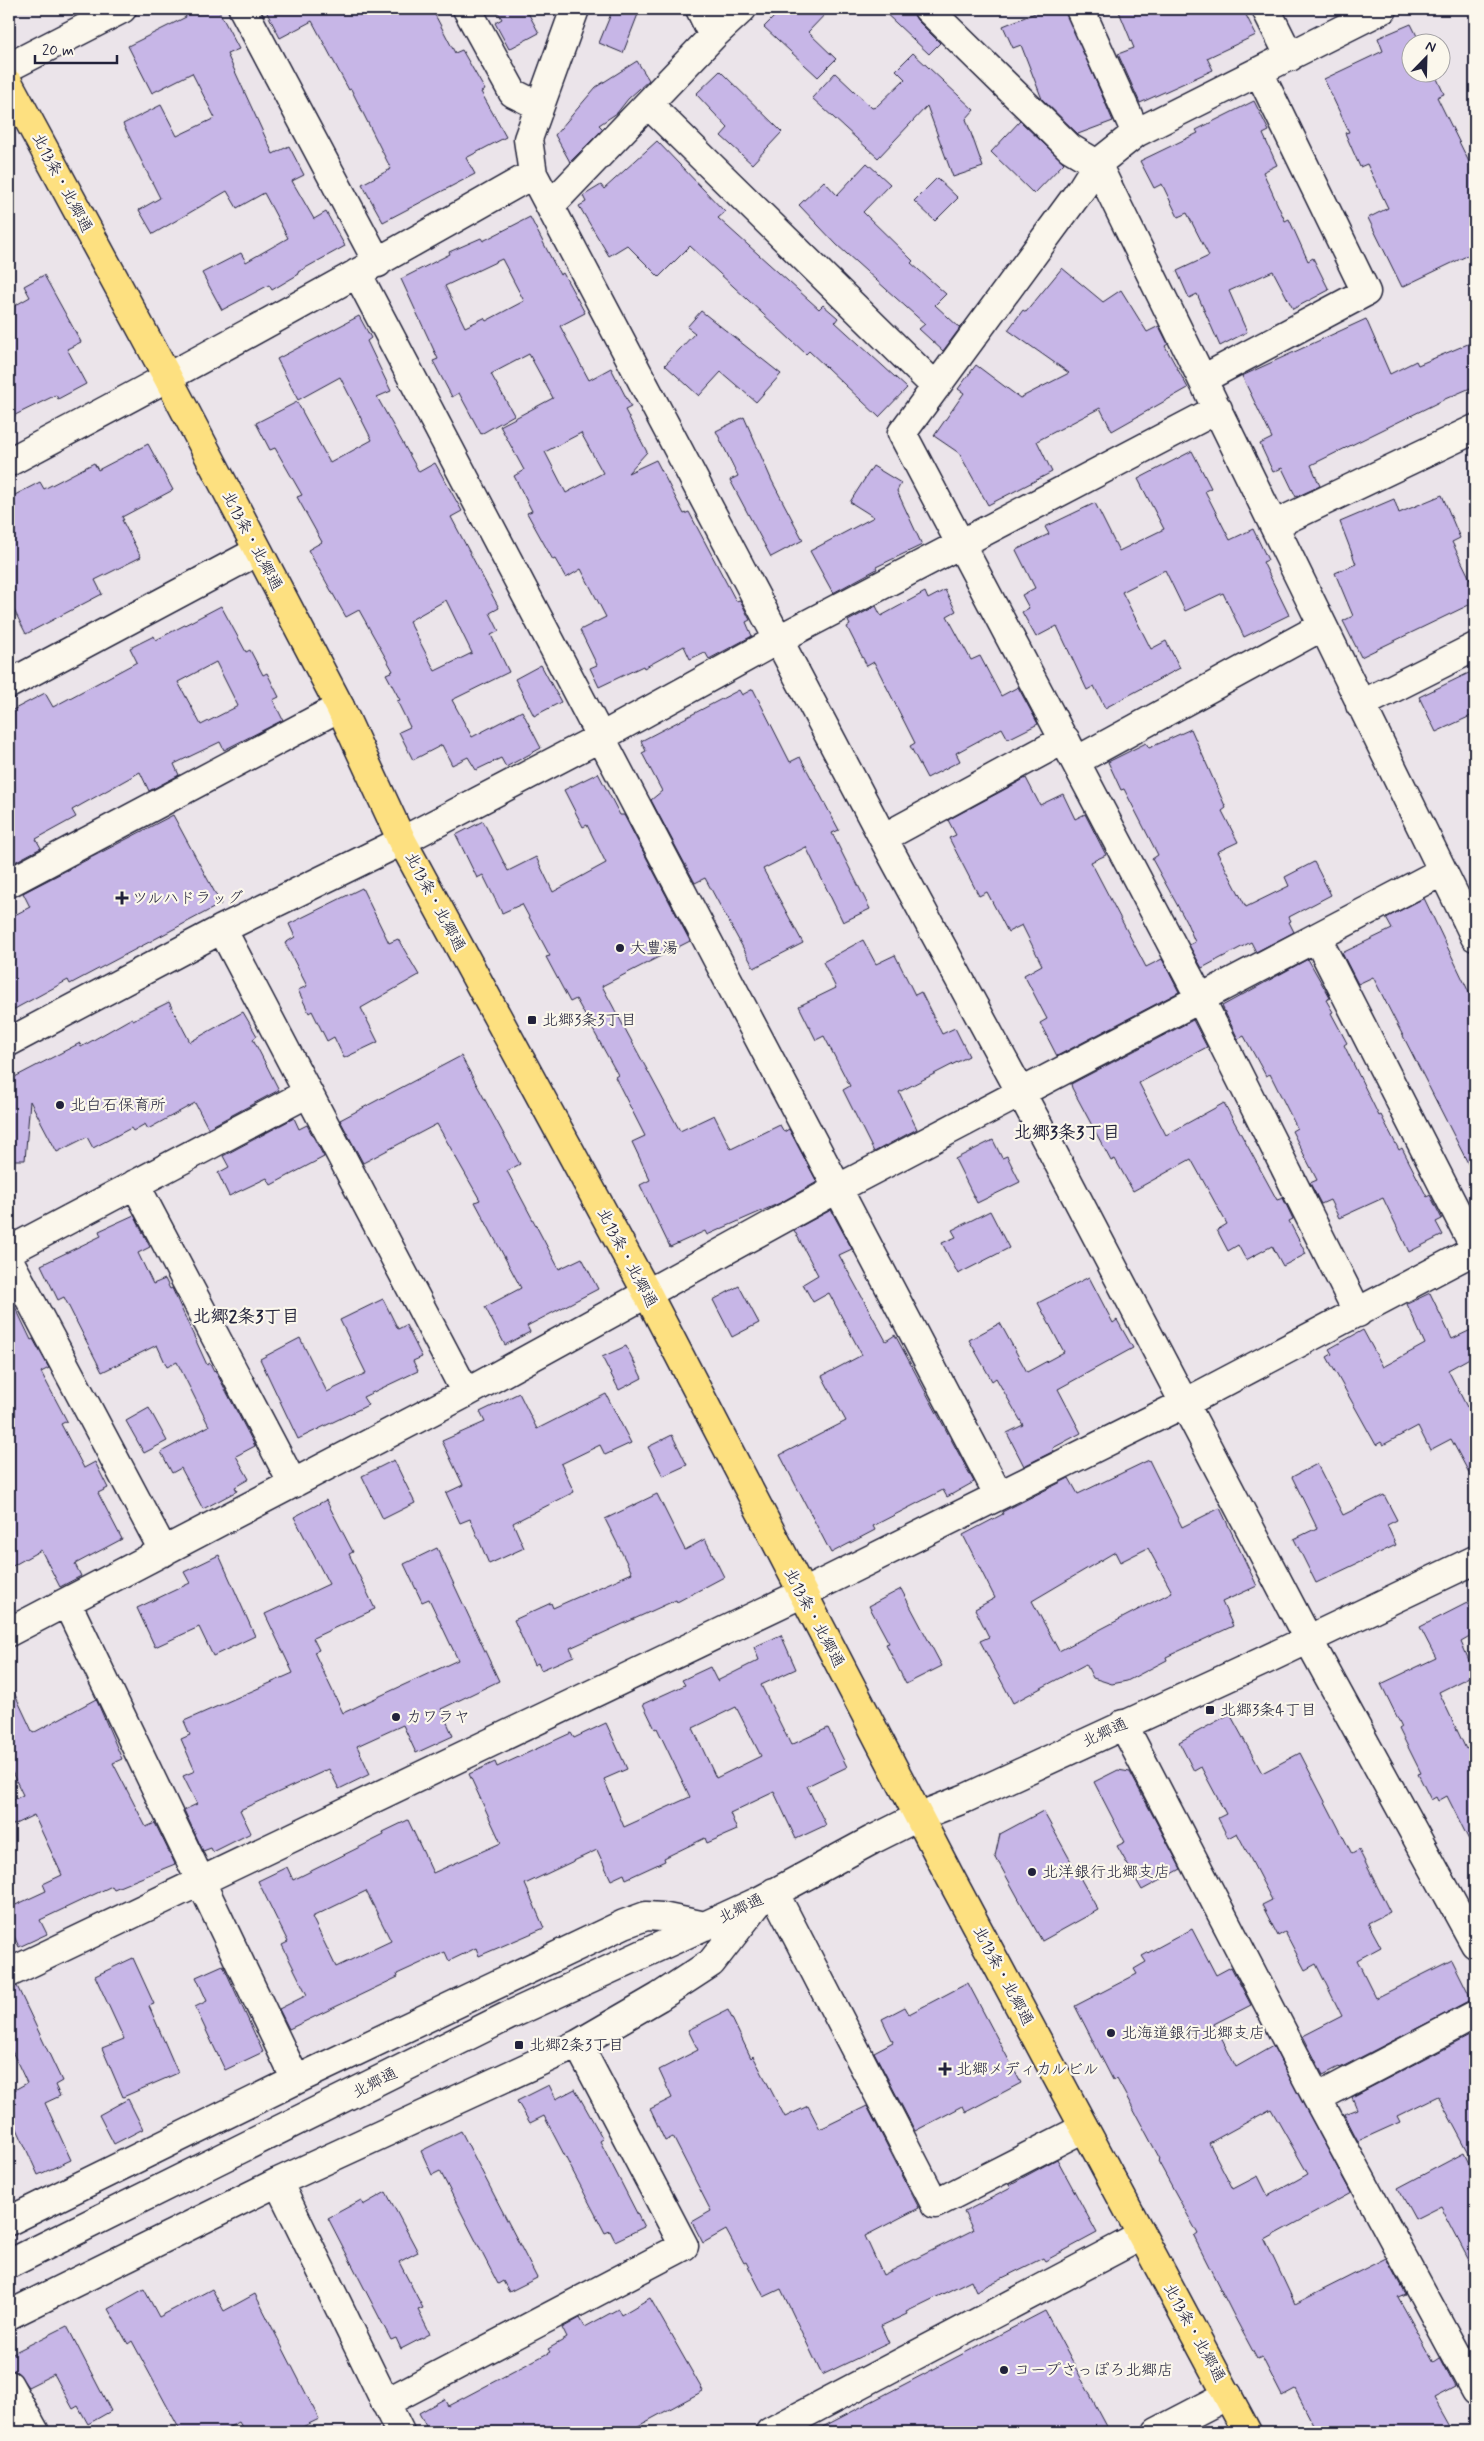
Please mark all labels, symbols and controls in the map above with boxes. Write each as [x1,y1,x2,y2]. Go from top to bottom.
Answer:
scale bar [35,32,118,64]
north arrow [1402,32,1452,82]
text: N [1423,37,1438,57]
text: 20 m [42,41,74,61]
street label: 北13条・北郷通 [27,130,97,236]
street label: 北13条・北郷通 [217,488,287,594]
street label: 北13条・北郷通 [400,849,470,955]
place label: ツルハドラッグ [132,888,243,909]
marker: ツルハドラッグ [116,892,128,904]
place label: 大豊湯 [630,938,678,959]
marker: 大豊湯 [614,942,626,954]
place label: 北郷3条3丁目 [542,1010,636,1031]
marker: 北郷3条3丁目 [526,1014,538,1026]
place label: 北白石保育所 [70,1095,166,1116]
marker: 北白石保育所 [54,1099,66,1111]
district label: 北郷3条3丁目 [1014,1121,1120,1145]
street label: 北13条・北郷通 [592,1205,662,1311]
district label: 北郷2条3丁目 [193,1305,299,1329]
street label: 北13条・北郷通 [779,1565,849,1671]
place label: 北郷3条4丁目 [1220,1700,1317,1721]
marker: 北郷3条4丁目 [1204,1704,1216,1716]
place label: カワラヤ [406,1707,470,1728]
marker: カワラヤ [390,1711,402,1723]
street label: 北郷通 [1079,1713,1131,1753]
place label: 北洋銀行北郷支店 [1042,1862,1170,1883]
marker: 北洋銀行北郷支店 [1026,1866,1038,1878]
street label: 北郷通 [715,1889,767,1929]
street label: 北13条・北郷通 [968,1923,1038,2029]
place label: 北海道銀行北郷支店 [1121,2023,1265,2044]
marker: 北海道銀行北郷支店 [1105,2027,1117,2039]
place label: 北郷2条3丁目 [529,2035,624,2056]
marker: 北郷2条3丁目 [513,2039,525,2051]
place label: 北郷メディカルビル [956,2059,1099,2080]
marker: 北郷メディカルビル [938,2062,952,2076]
street label: 北郷通 [349,2063,401,2103]
street label: 北13条・北郷通 [1158,2280,1230,2386]
place label: コープさっぽろ北郷店 [1014,2360,1173,2381]
marker: コープさっぽろ北郷店 [998,2364,1010,2376]

